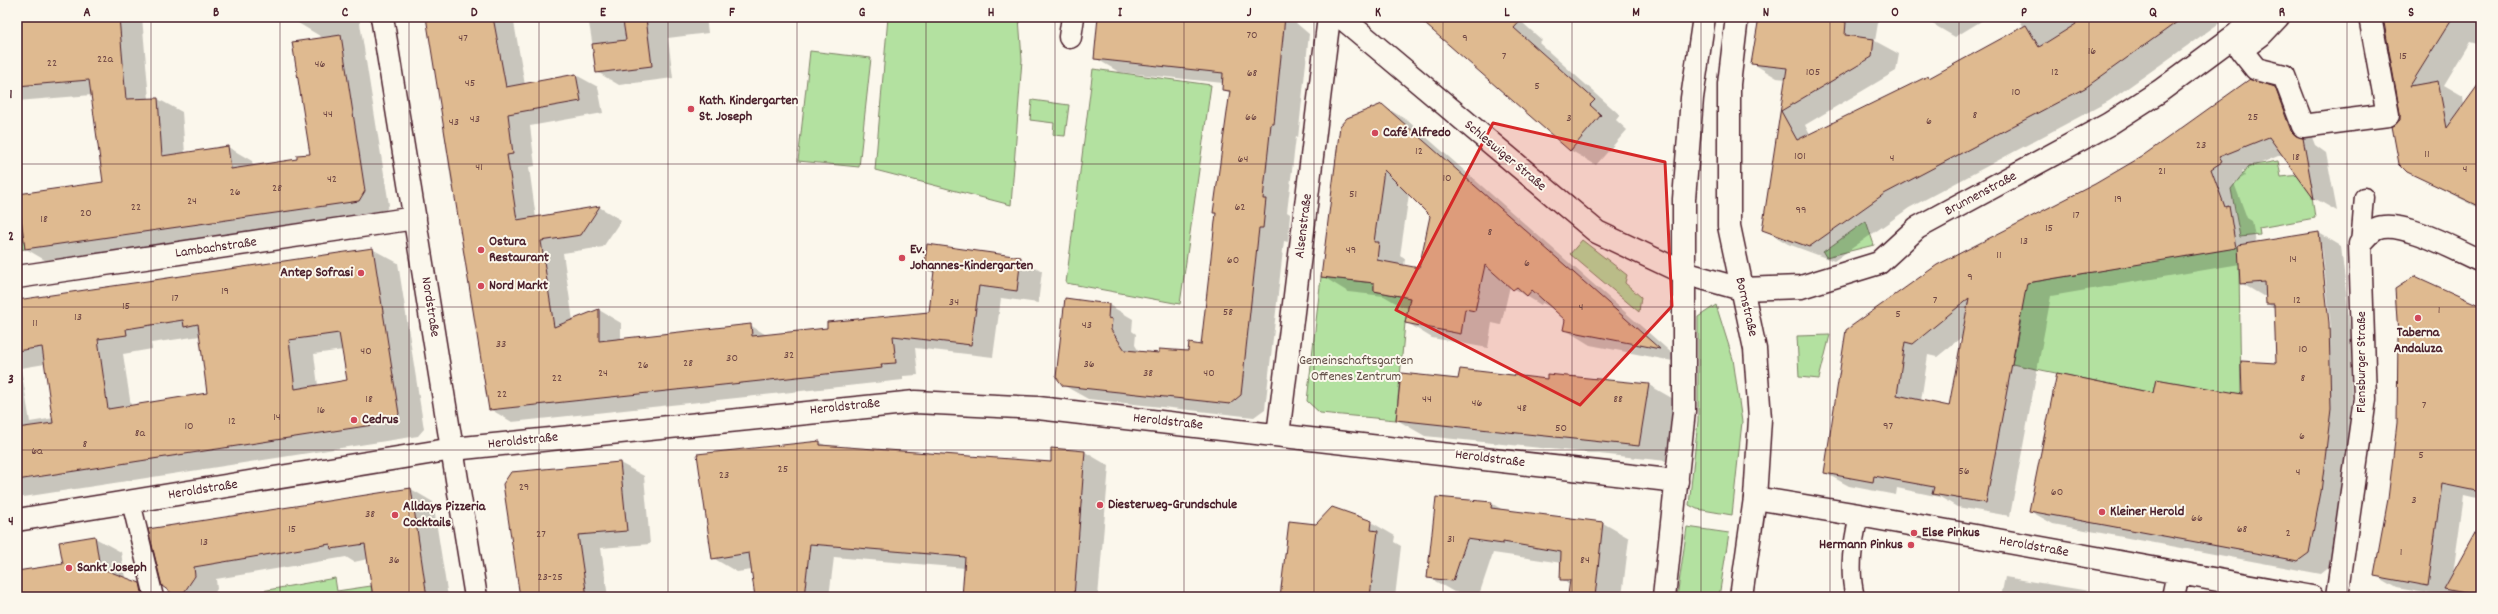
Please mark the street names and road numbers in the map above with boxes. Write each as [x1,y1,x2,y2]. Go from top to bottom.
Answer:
street label: Schleswiger Straße [1460,116,1550,196]
street label: Brunnenstraße [1941,167,2021,221]
street label: Alsenstraße [1290,192,1318,260]
street label: Lambachstraße [174,232,258,264]
street label: Bornstraße [1729,275,1763,339]
street label: Nordstraße [415,276,445,338]
street label: Flensburger Straße [2352,311,2372,413]
street label: Heroldstraße [809,393,881,421]
street label: Heroldstraße [1132,408,1204,436]
street label: Heroldstraße [487,427,559,455]
street label: Heroldstraße [1454,445,1526,473]
street label: Heroldstraße [167,475,239,505]
street label: Heroldstraße [1998,531,2070,563]

